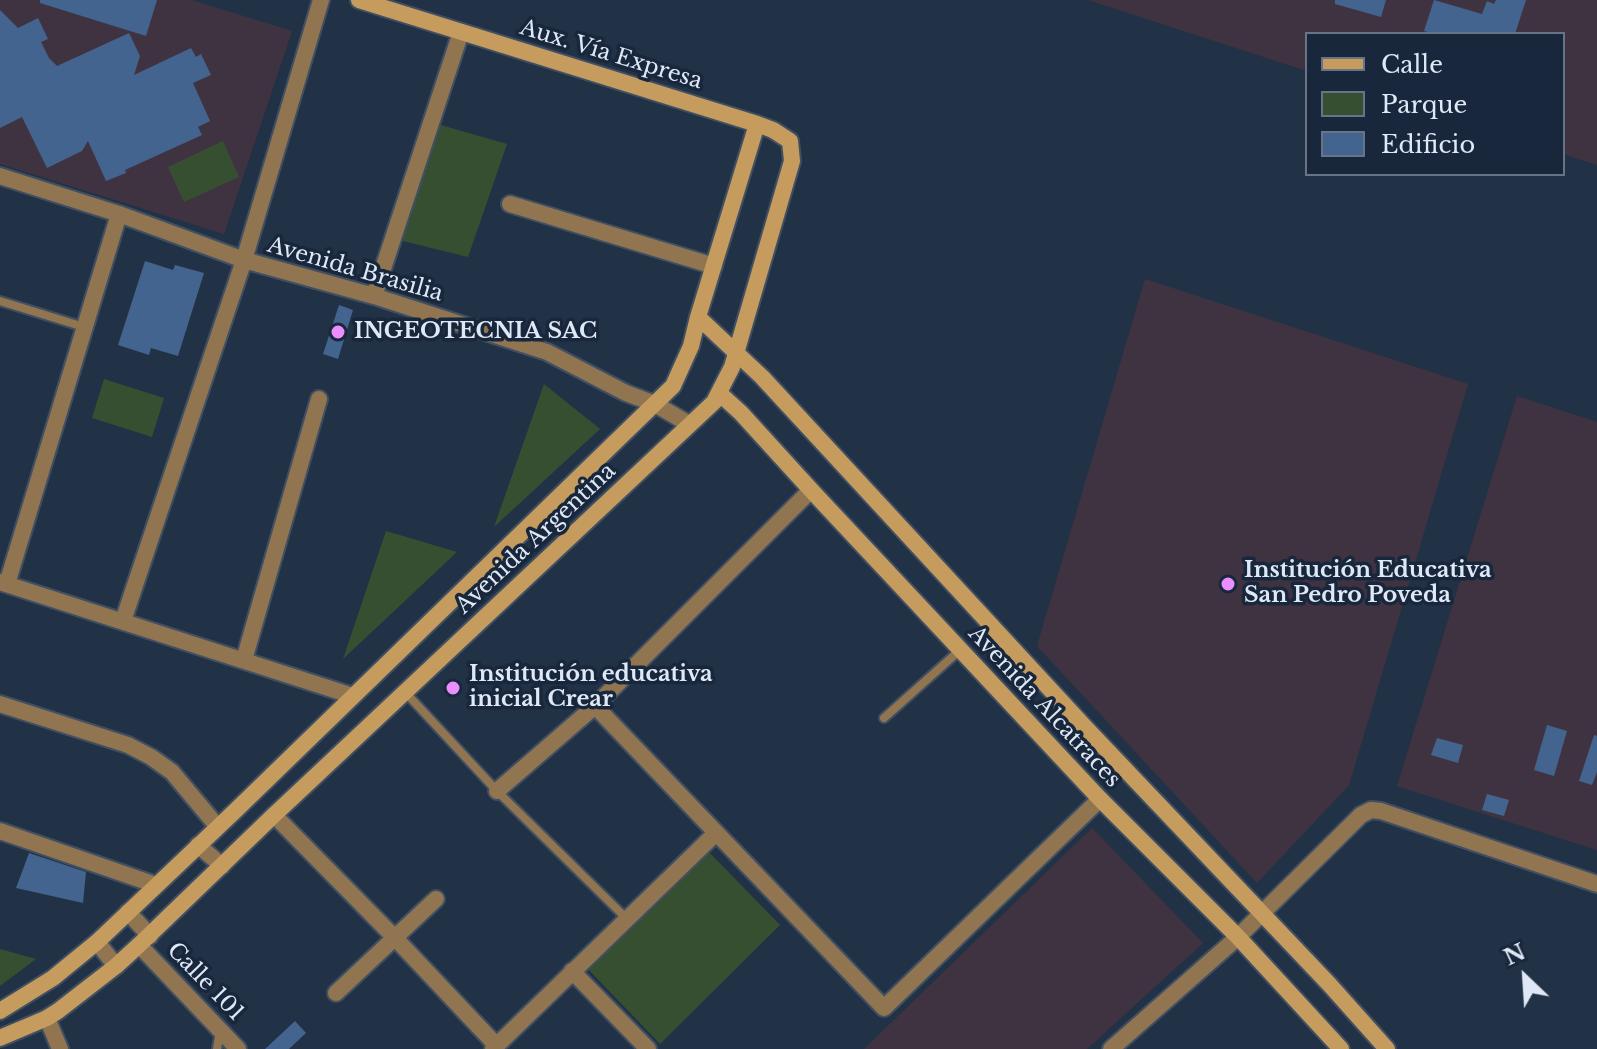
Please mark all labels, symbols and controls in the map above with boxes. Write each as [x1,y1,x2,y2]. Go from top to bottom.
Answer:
street label: Aux. Vía Expresa [517,15,705,95]
legend [1305,32,1565,176]
text: Calle [1381,50,1443,79]
text: Parque [1381,90,1467,119]
text: Edificio [1381,130,1475,159]
street label: Avenida Brasilia [264,232,446,308]
place label: INGEOTECNIA SAC [354,319,597,345]
marker: INGEOTECNIA SAC [329,323,347,341]
street label: Avenida Argentina [451,458,621,620]
place label: Institución Educativa San Pedro Poveda [1244,558,1492,610]
marker: Institución Educativa San Pedro Poveda [1219,575,1237,593]
street label: Avenida Alcatraces [962,621,1126,793]
place label: Institución educativa inicial Crear [469,662,713,714]
marker: Institución educativa inicial Crear [444,679,462,697]
street label: Calle 101 [161,937,249,1027]
north arrow [1485,937,1565,1017]
text: N [1500,938,1530,971]

